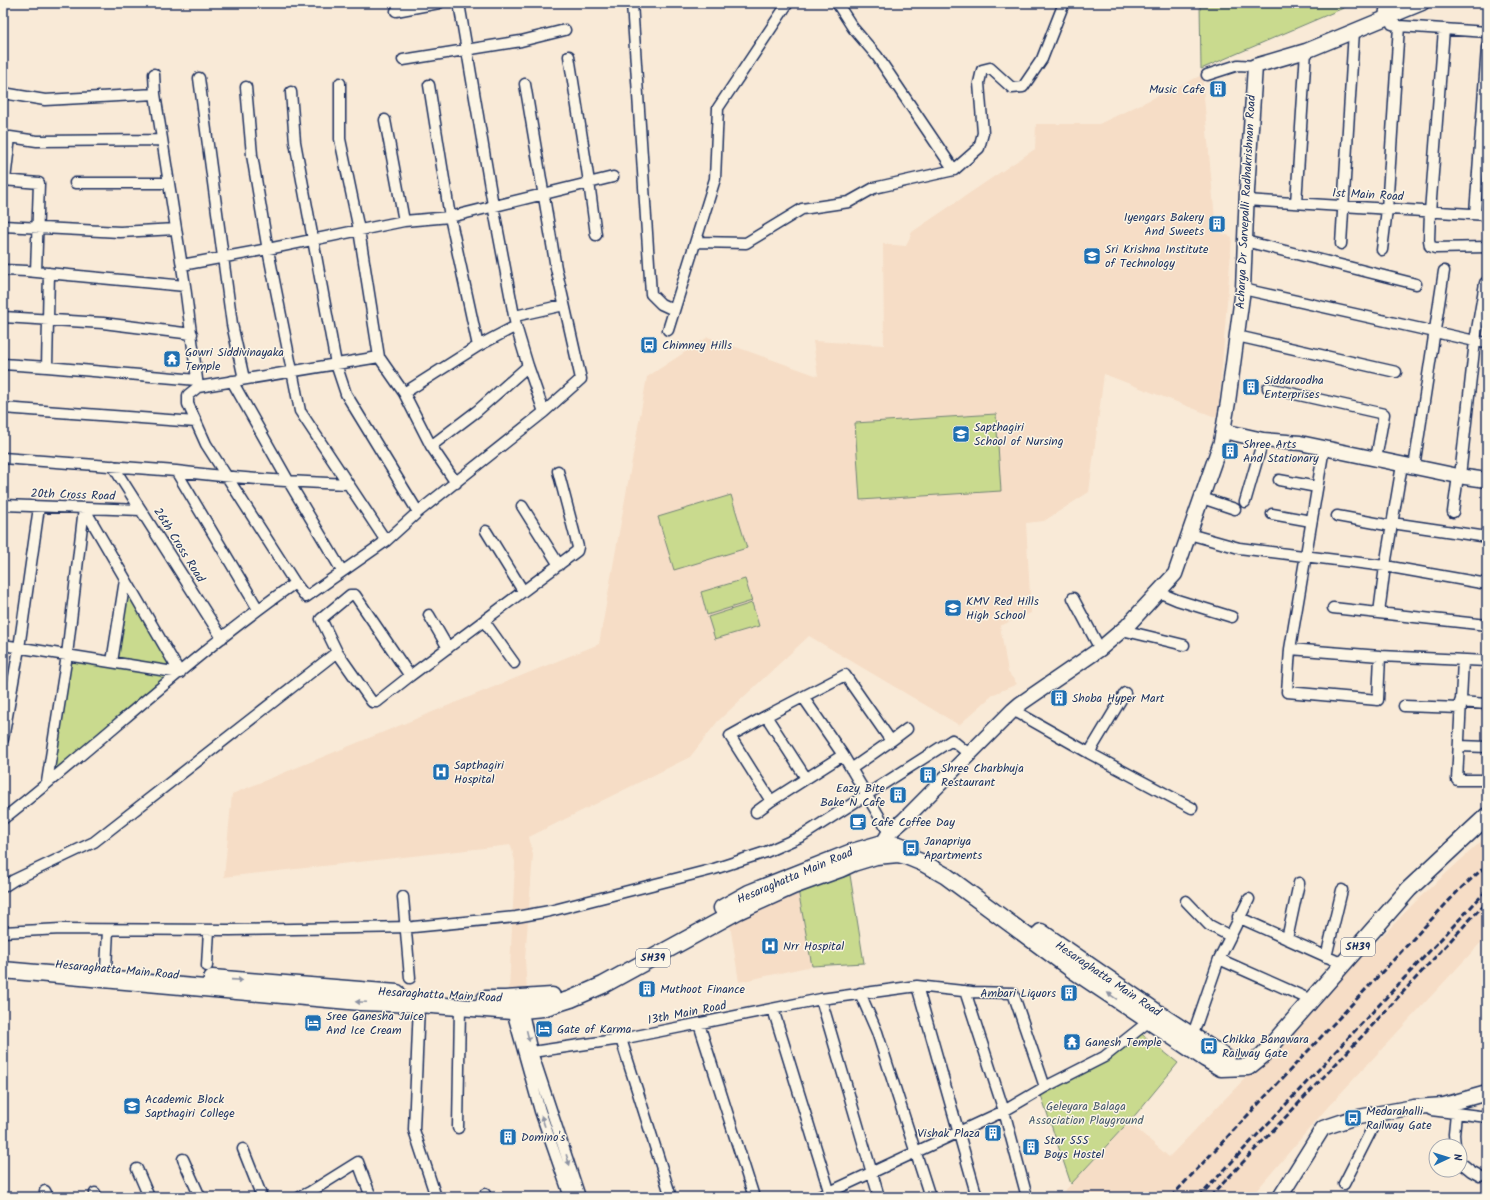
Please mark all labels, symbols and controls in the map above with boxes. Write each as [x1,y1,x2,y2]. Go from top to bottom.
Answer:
building icon: Music Cafe [1208,79,1228,99]
place label: Music Cafe [1149,80,1206,99]
street label: Acharya Dr Sarvepalli Radhakrishnan Road [1231,93,1261,310]
street label: 1st Main Road [1332,184,1405,206]
place label: Iyengars Bakery And Sweets [1124,208,1204,241]
building icon: Iyengars Bakery And Sweets [1207,214,1227,234]
place label: Sri Krishna Institute of Technology [1105,240,1209,273]
school or university icon: Sri Krishna Institute of Technology [1082,246,1102,266]
bus stop icon: Chimney Hills [639,335,659,355]
place label: Chimney Hills [662,336,732,355]
place label: Gowri Siddivinayaka Temple [185,343,284,376]
temple icon: Gowri Siddivinayaka Temple [162,349,182,369]
place label: Siddaroodha Enterprises [1264,371,1324,404]
building icon: Siddaroodha Enterprises [1241,377,1261,397]
place label: Sapthagiri School of Nursing [974,418,1064,451]
school or university icon: Sapthagiri School of Nursing [951,424,971,444]
place label: Shree Arts And Stationary [1243,435,1319,468]
building icon: Shree Arts And Stationary [1220,441,1240,461]
street label: 20th Cross Road [30,484,117,506]
street label: 26th Cross Road [148,504,210,587]
place label: KMV Red Hills High School [966,592,1039,625]
school or university icon: KMV Red Hills High School [943,598,963,618]
building icon: Shoba Hyper Mart [1049,688,1069,708]
place label: Shoba Hyper Mart [1072,689,1165,708]
place label: Sapthagiri Hospital [454,756,505,789]
place label: Shree Charbhuja Restaurant [941,759,1024,792]
hospital icon: Sapthagiri Hospital [431,762,451,782]
building icon: Shree Charbhuja Restaurant [918,765,938,785]
place label: Eazy Bite Bake N Cafe [820,779,886,812]
building icon: Eazy Bite Bake N Cafe [888,785,908,805]
cafe icon: Cafe Coffee Day [848,812,868,832]
place label: Cafe Coffee Day [871,813,955,832]
place label: Janapriya Apartments [924,832,982,865]
bus stop icon: Janapriya Apartments [901,838,921,858]
street label: Hesaraghatta Main Road [734,843,857,909]
hospital icon: Nrr Hospital [760,936,780,956]
street label: Hesaraghatta Main Road [1051,936,1166,1022]
place label: Nrr Hospital [783,937,844,956]
road number: SH39 [1341,938,1375,956]
road number: SH39 [636,949,670,967]
street label: Hesaraghatta Main Road [54,955,181,985]
one-way arrow [231,977,243,984]
building icon: Muthoot Finance [637,979,657,999]
place label: Muthoot Finance [660,980,746,999]
street label: Hesaraghatta Main Road [377,982,504,1008]
building icon: Ambari Liquors [1059,983,1079,1003]
place label: Ambari Liquors [980,984,1056,1003]
one-way arrow [1107,992,1117,1000]
street label: 13th Main Road [646,996,729,1030]
one-way arrow [355,998,367,1005]
place label: Sree Ganesha Juice And Ice Cream [326,1007,424,1040]
hotel icon: Sree Ganesha Juice And Ice Cream [303,1013,323,1033]
hotel icon: Gate of Karma [534,1019,554,1039]
place label: Gate of Karma [557,1020,632,1039]
place label: Chikka Banawara Railway Gate [1222,1030,1309,1063]
one-way arrow [525,1031,531,1043]
temple icon: Ganesh Temple [1062,1032,1082,1052]
place label: Ganesh Temple [1085,1033,1162,1052]
bus stop icon: Chikka Banawara Railway Gate [1199,1036,1219,1056]
place label: Academic Block Sapthagiri College [145,1090,235,1123]
school or university icon: Academic Block Sapthagiri College [122,1096,142,1116]
park label: Geleyara Balaga Association Playground [1029,1097,1144,1130]
place label: Medarahalli Railway Gate [1366,1102,1432,1135]
bus stop icon: Medarahalli Railway Gate [1343,1108,1363,1128]
one-way arrow [540,1114,546,1126]
building icon: Vishak Plaza [983,1123,1003,1143]
place label: Vishak Plaza [917,1124,980,1143]
building icon: Domino's [498,1127,518,1147]
place label: Domino's [521,1128,565,1147]
place label: Star 555 Boys Hostel [1044,1131,1104,1164]
building icon: Star 555 Boys Hostel [1021,1137,1041,1157]
north arrow [1428,1138,1468,1178]
text: N [1448,1153,1466,1162]
one-way arrow [565,1155,571,1167]

